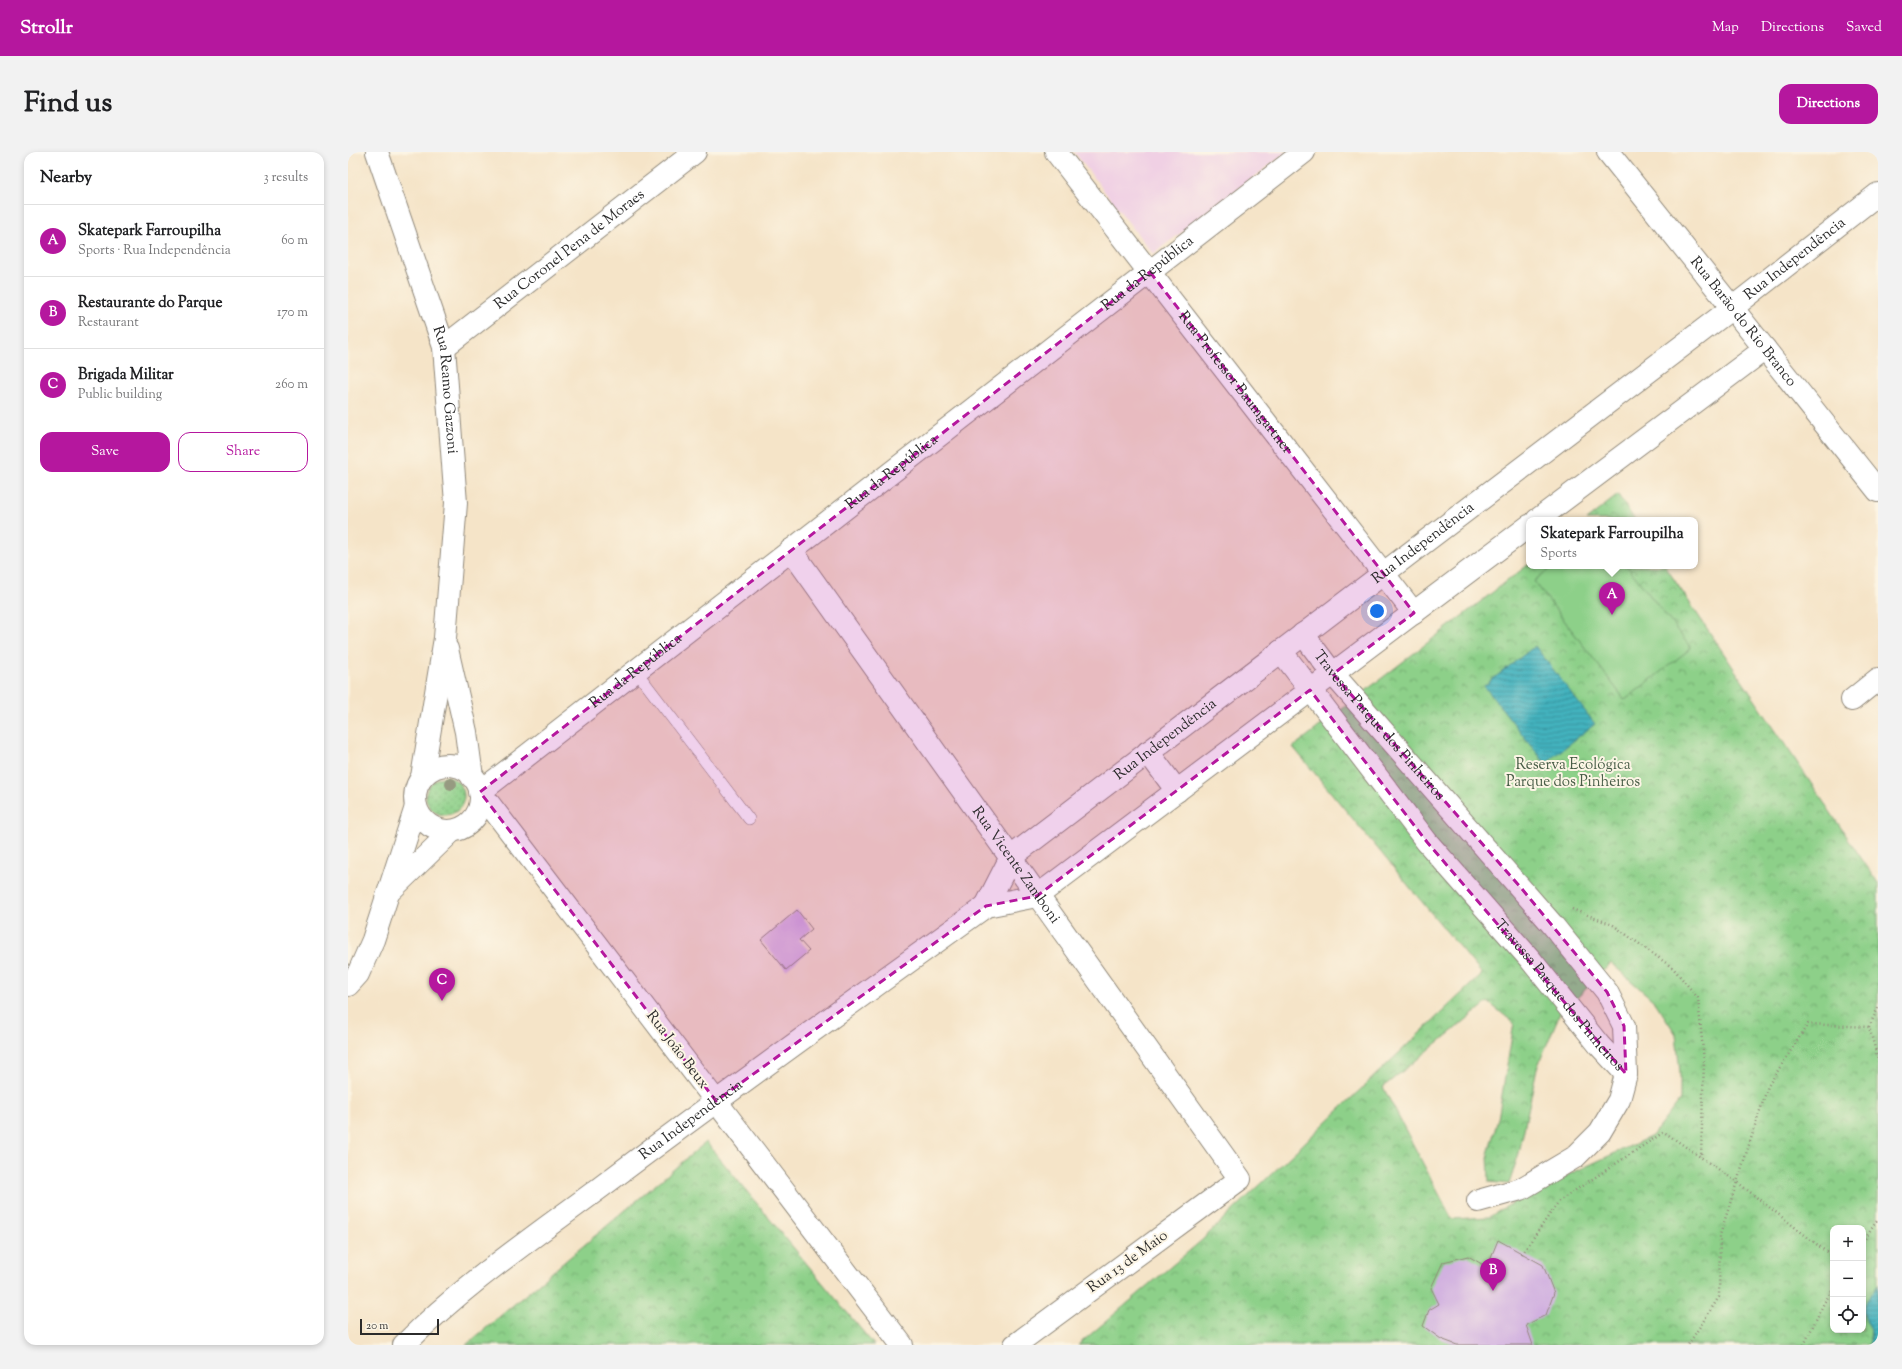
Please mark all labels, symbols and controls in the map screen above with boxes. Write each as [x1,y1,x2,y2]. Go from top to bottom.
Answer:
text: Strollr [20,15,73,42]
text: Map [1712,18,1739,38]
text: Directions [1761,18,1824,38]
text: Saved [1846,18,1882,38]
text: Find us [24,84,112,124]
button: Directions [1779,84,1878,124]
text: Nearby [40,166,92,190]
text: 3 results [263,169,308,187]
street label: Rua Coronel Pena de Moraes [490,184,649,315]
street label: Rua Independência [1740,212,1850,305]
text: Skatepark Farroupilha [78,221,221,242]
street label: Rua da República [1097,231,1198,316]
text: A [48,232,58,250]
text: 60 m [281,232,308,250]
text: Sports · Rua Independência [78,242,231,260]
street label: Rua Barão do Rio Branco [1685,252,1802,391]
text: Restaurante do Parque [78,293,222,314]
text: B [49,304,57,322]
text: 170 m [277,304,308,322]
street label: Rua Professor Baumgartner [1173,307,1297,459]
text: Restaurant [78,314,139,332]
street label: Rua Reamo Gazzoni [427,323,463,455]
text: Brigada Militar [78,365,174,386]
text: C [48,376,58,394]
text: 260 m [275,376,308,394]
text: Public building [78,386,162,404]
street label: Rua da República [841,430,942,515]
button: Save [40,432,170,472]
button: Share [178,432,308,472]
street label: Rua Independência [1367,497,1479,589]
popup [1526,517,1698,569]
text: Skatepark Farroupilha [1540,524,1684,545]
text: Sports [1540,545,1577,563]
pin: A [1599,582,1625,615]
your location [1367,601,1387,621]
street label: Rua da República [585,628,687,714]
street label: Travessa Parque dos Pinheiros [1308,646,1450,805]
street label: Rua Independência [1110,694,1221,785]
park label: Reserva Ecológica Parque dos Pinheiros [1506,755,1640,793]
street label: Rua Vicente Zamboni [967,802,1065,928]
street label: Travessa Parque dos Pinheiros [1489,915,1629,1076]
pin: C [429,968,455,1001]
street label: Rua João Beux [641,1007,713,1093]
street label: Rua Independência [635,1075,747,1165]
map controls [1830,1225,1866,1333]
button: + [1830,1225,1866,1261]
street label: Rua 13 de Maio [1083,1226,1173,1298]
pin: B [1480,1258,1506,1291]
button: − [1830,1261,1866,1297]
button: locate [1830,1297,1866,1333]
scale bar [360,1317,439,1336]
text: 20 m [366,1318,388,1334]

